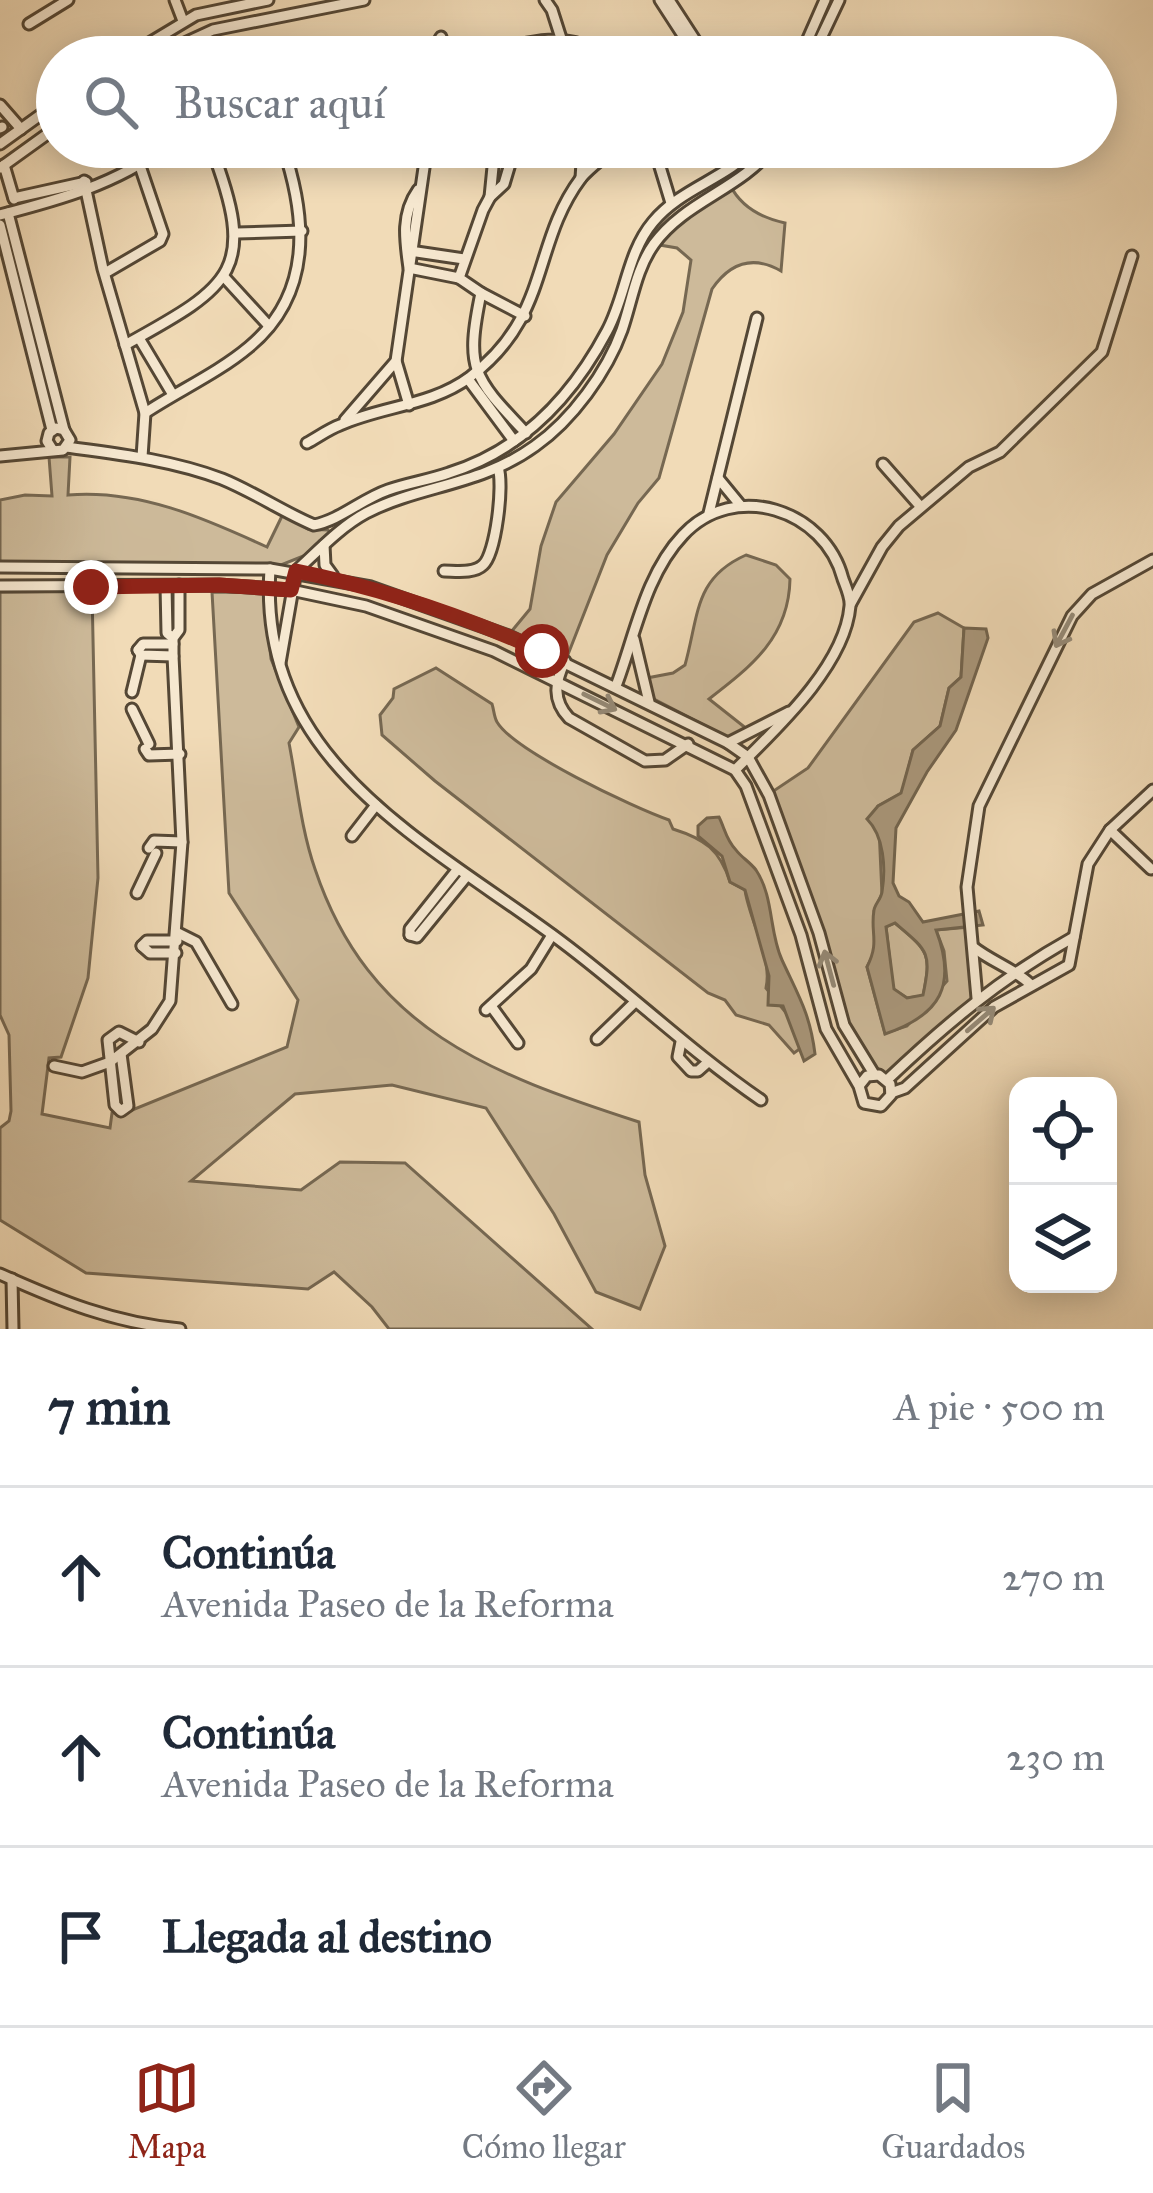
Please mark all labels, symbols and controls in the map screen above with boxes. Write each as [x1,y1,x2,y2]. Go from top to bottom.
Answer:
search box [36,36,1117,168]
icon: search [78,69,144,135]
text: Buscar aquí [174,75,386,130]
route end [64,560,118,614]
one-way arrow [1052,613,1075,649]
route start [515,624,569,678]
one-way arrow [581,692,617,714]
one-way arrow [816,949,838,987]
one-way arrow [965,1006,995,1033]
map controls [1009,1077,1117,1293]
button: locate [1009,1077,1117,1185]
button: layers [1009,1185,1117,1293]
text: 7 min [48,1376,171,1438]
text: A pie · 500 m [894,1383,1105,1431]
text: Continúa [162,1525,335,1580]
icon: ahead [48,1544,114,1610]
text: 270 m [1002,1553,1105,1601]
text: Avenida Paseo de la Reforma [162,1580,614,1628]
text: Continúa [162,1705,335,1760]
icon: ahead [48,1724,114,1790]
text: 230 m [1006,1733,1105,1781]
text: Avenida Paseo de la Reforma [162,1760,614,1808]
icon: arrive [48,1904,114,1970]
text: Llegada al destino [162,1909,492,1964]
tab: Mapa [128,2055,206,2167]
tab: Cómo llegar [462,2055,626,2167]
tab: Guardados [881,2055,1025,2167]

